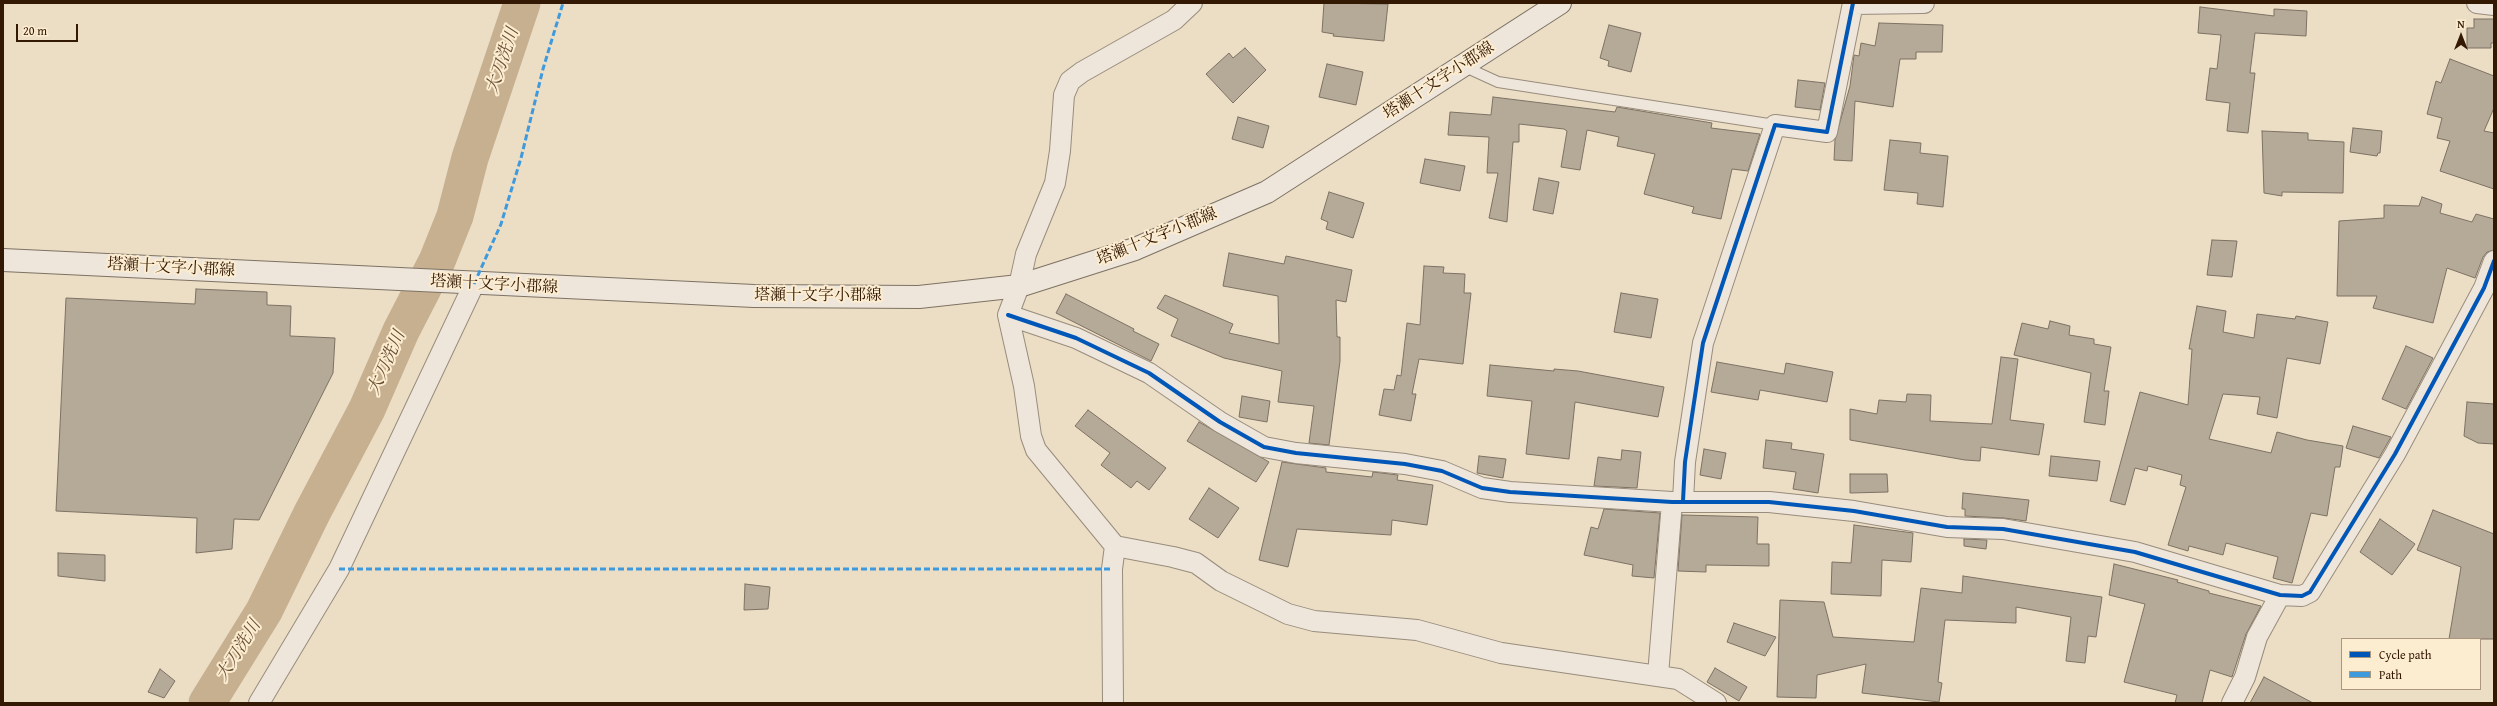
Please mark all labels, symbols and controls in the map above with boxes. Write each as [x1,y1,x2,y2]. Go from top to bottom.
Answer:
scale bar [18,16,80,42]
north arrow [2441,16,2481,56]
text: N [2457,16,2465,32]
text: 20 m [23,22,47,39]
water label: 大刀洗川 [482,26,524,96]
street label: 塔瀬十文字小郡線 [1380,38,1498,124]
street label: 塔瀬十文字小郡線 [1094,204,1220,270]
street label: 塔瀬十文字小郡線 [107,255,235,281]
street label: 塔瀬十文字小郡線 [430,272,558,298]
street label: 塔瀬十文字小郡線 [754,286,882,306]
water label: 大刀洗川 [364,328,410,398]
water label: 大刀洗川 [212,617,266,685]
legend [2341,638,2481,690]
text: Cycle path [2379,646,2431,663]
text: Path [2379,666,2402,683]

